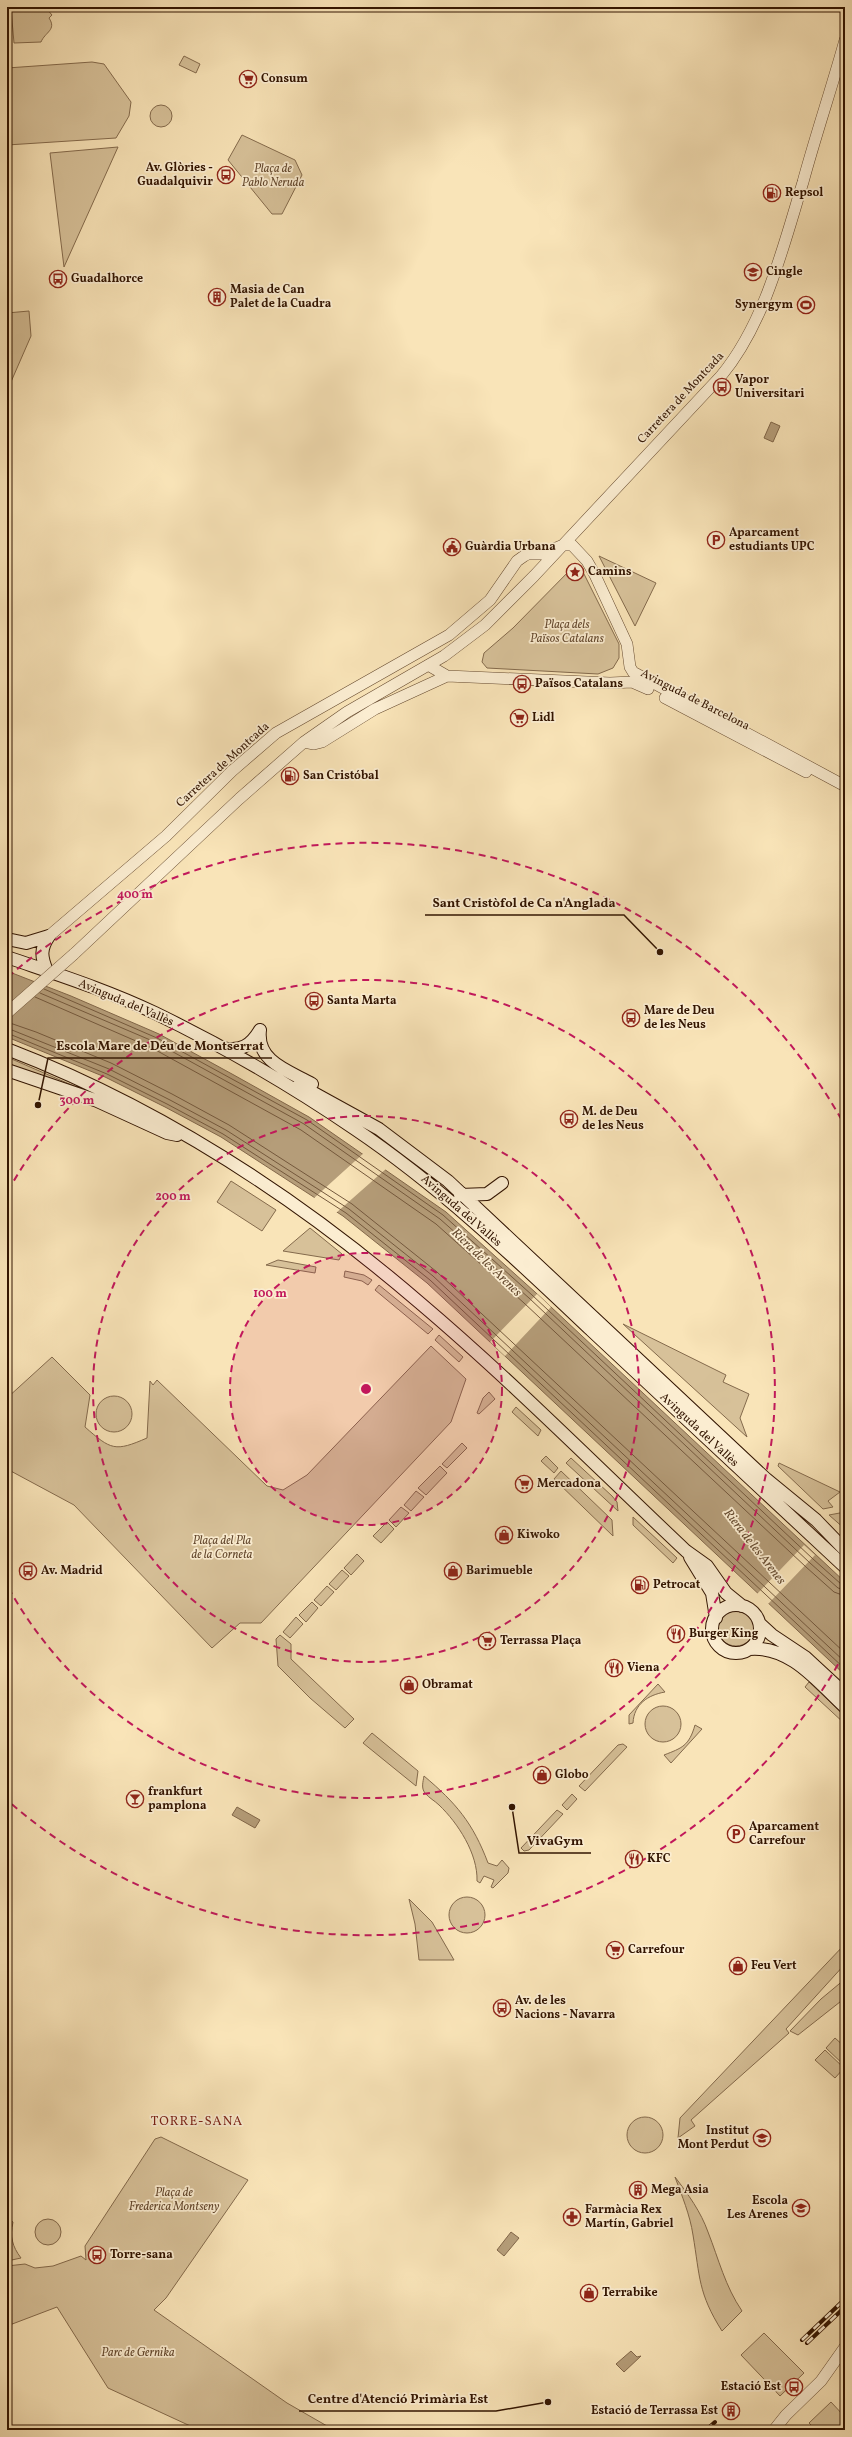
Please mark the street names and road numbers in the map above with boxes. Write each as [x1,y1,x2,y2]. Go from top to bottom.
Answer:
street label: Carretera de Montcada [634,349,728,447]
street label: Avinguda de Barcelona [638,666,752,734]
street label: Carretera de Montcada [173,719,273,811]
street label: Avinguda del Vallès [76,976,176,1030]
street label: Avinguda del Vallès [417,1171,505,1251]
street label: Avinguda del Vallès [656,1389,742,1471]

